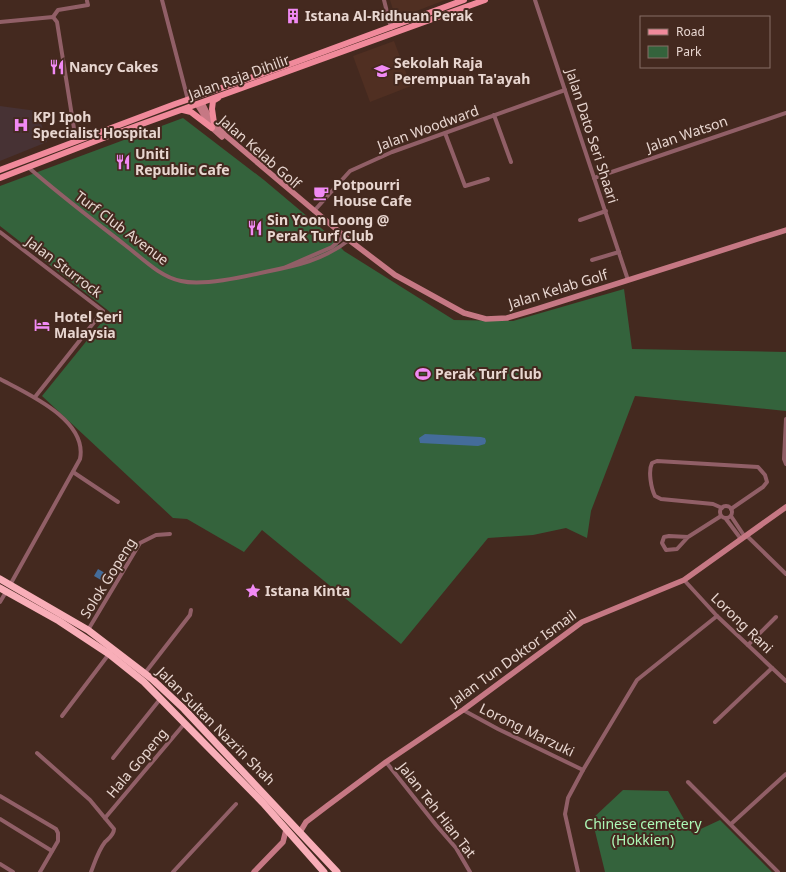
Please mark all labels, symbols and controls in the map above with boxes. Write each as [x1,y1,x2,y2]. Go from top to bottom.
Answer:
place label: Istana Al-Ridhuan Perak [305,6,473,25]
building icon: Istana Al-Ridhuan Perak [284,7,302,25]
legend [640,16,770,68]
text: Road [676,23,705,40]
text: Park [676,43,702,60]
street label: Jalan Raja Dihilir [184,49,292,104]
place label: Sekolah Raja Perempuan Ta'ayah [394,53,530,88]
place label: Nancy Cakes [69,57,158,76]
restaurant icon: Nancy Cakes [48,58,66,76]
school or university icon: Sekolah Raja Perempuan Ta'ayah [373,62,391,80]
street label: Jalan Dato Seri Shaari [561,64,623,206]
street label: Jalan Woodward [373,100,481,155]
place label: KPJ Ipoh Specialist Hospital [33,107,161,142]
street label: Jalan Kelab Golf [214,109,306,193]
street label: Jalan Watson [642,111,730,157]
hospital icon: KPJ Ipoh Specialist Hospital [12,116,30,134]
place label: Uniti Republic Cafe [135,144,230,179]
restaurant icon: Uniti Republic Cafe [114,153,132,171]
place label: Potpourri House Cafe [333,175,412,210]
cafe icon: Potpourri House Cafe [312,184,330,202]
street label: Turf Club Avenue [72,186,173,269]
place label: Sin Yoon Loong @ Perak Turf Club [267,210,389,245]
restaurant icon: Sin Yoon Loong @ Perak Turf Club [246,219,264,237]
street label: Jalan Sturrock [21,230,107,302]
street label: Jalan Kelab Golf [504,264,611,313]
place label: Hotel Seri Malaysia [54,307,122,342]
hotel icon: Hotel Seri Malaysia [33,316,51,334]
place label: Perak Turf Club [435,364,542,383]
sports icon: Perak Turf Club [414,365,432,383]
street label: Solok Gopeng [75,534,140,622]
place label: Istana Kinta [265,581,350,600]
place icon: Istana Kinta [244,582,262,600]
street label: Lorong Rani [707,588,778,657]
street label: Jalan Tun Doktor Ismail [444,605,580,711]
street label: Jalan Sultan Nazrin Shah [152,661,280,789]
street label: Lorong Marzuki [477,698,578,761]
street label: Hala Gopeng [102,724,171,802]
street label: Jalan Teh Hian Tat [393,757,481,861]
park label: Chinese cemetery (Hokkien) [584,814,703,849]

